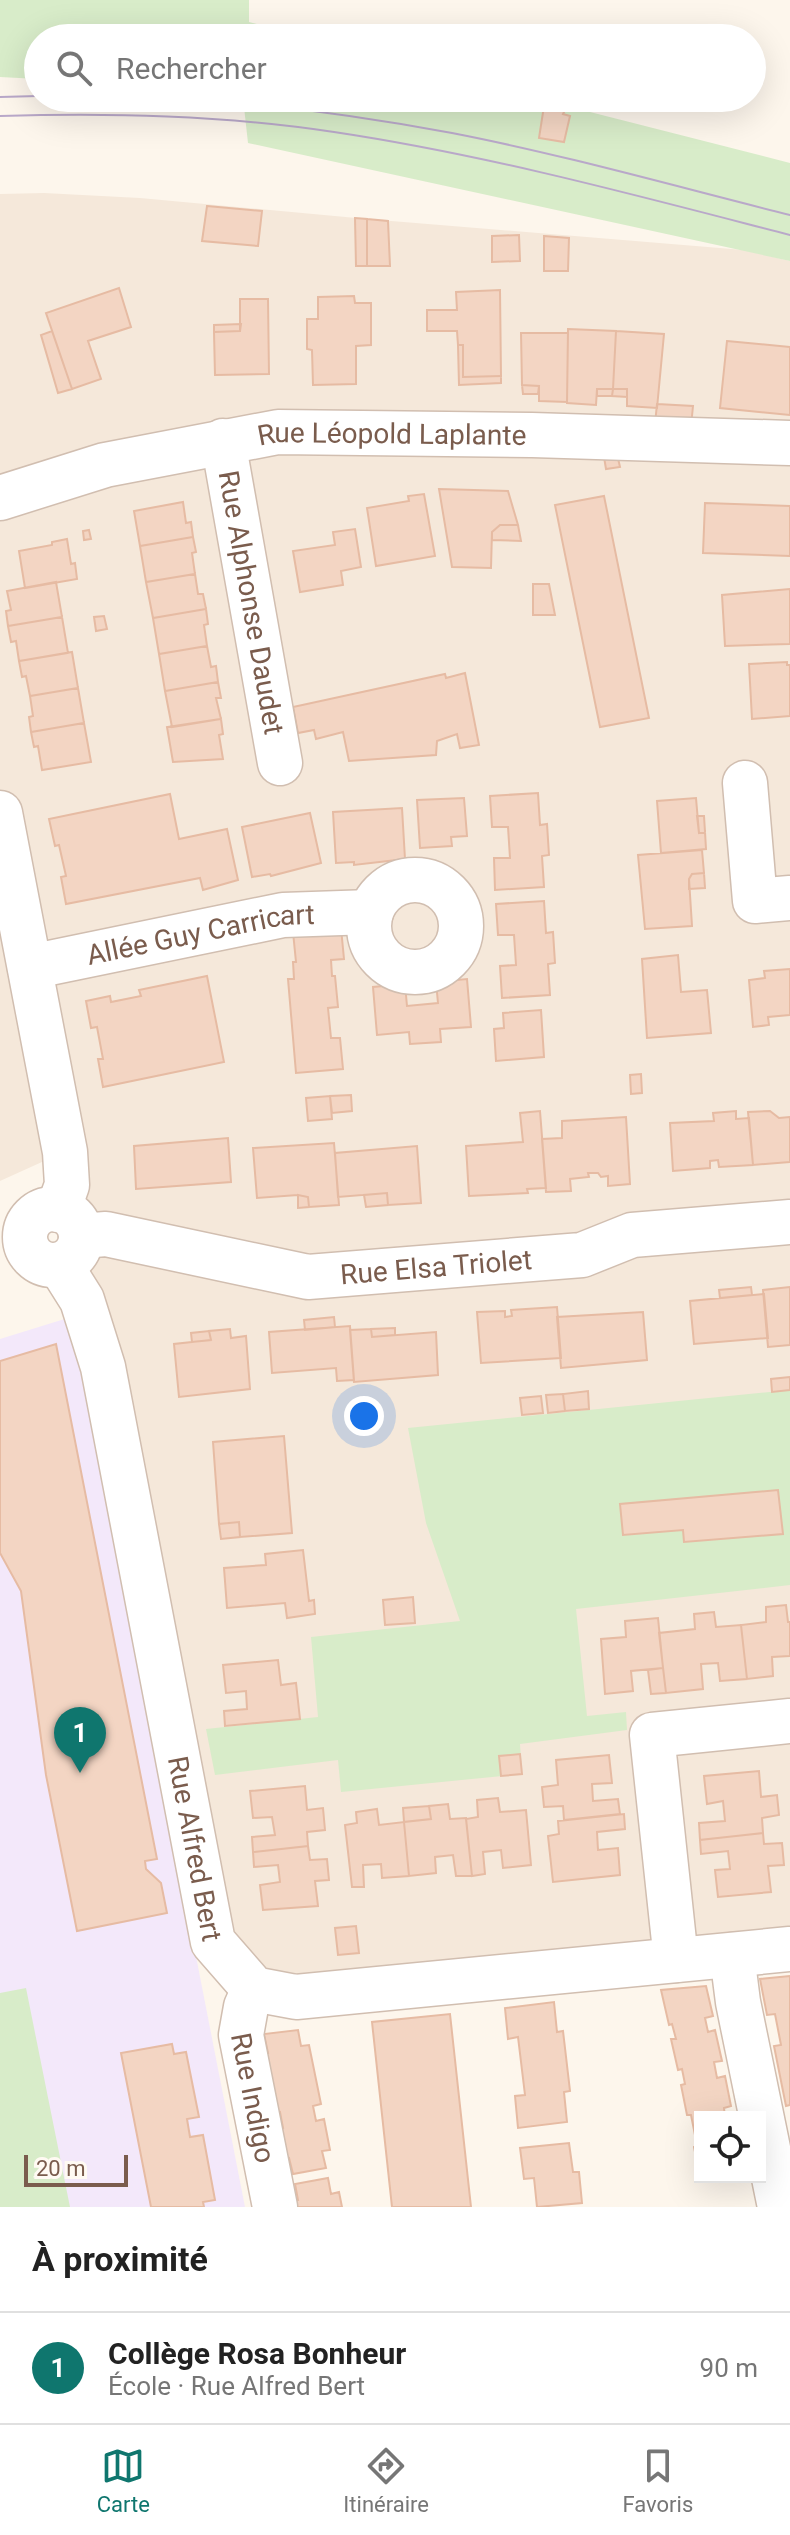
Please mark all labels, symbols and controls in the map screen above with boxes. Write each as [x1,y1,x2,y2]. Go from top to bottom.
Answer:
search box [24,24,766,112]
icon: search [52,46,96,90]
text: Rechercher [116,51,267,86]
street label: Rue Léopold Laplante [254,415,527,452]
street label: Rue Alphonse Daudet [212,468,291,737]
street label: Allée Guy Carricart [84,897,315,971]
street label: Rue Elsa Triolet [339,1243,533,1291]
your location [344,1396,384,1436]
pin: 1 [54,1707,106,1773]
street label: Rue Alfred Bert [161,1753,229,1944]
street label: Rue Indigo [224,2030,282,2166]
map controls [694,2111,766,2183]
button: locate [694,2111,766,2183]
scale bar [24,2151,128,2187]
text: 20 m [36,2156,85,2181]
text: À proximité [32,2239,208,2279]
text: Collège Rosa Bonheur [108,2336,406,2371]
text: 1 [51,2353,65,2383]
text: 90 m [700,2353,758,2383]
text: École · Rue Alfred Bert [108,2371,365,2401]
tab: Carte [97,2444,150,2517]
tab: Itinéraire [343,2444,429,2517]
tab: Favoris [622,2444,693,2517]

